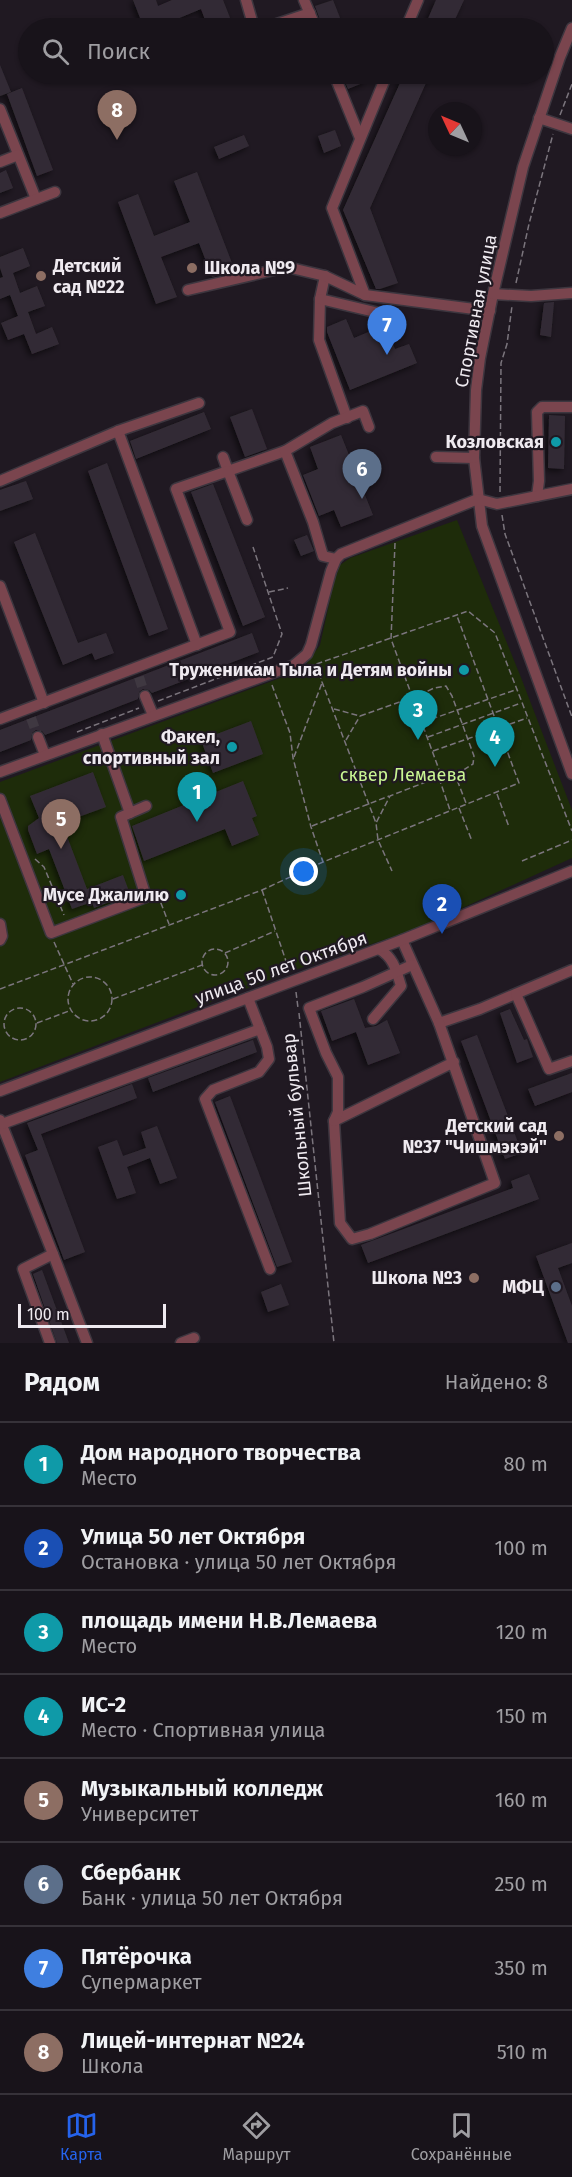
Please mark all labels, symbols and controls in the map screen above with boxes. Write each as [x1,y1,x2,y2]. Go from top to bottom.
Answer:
search box [18,18,554,84]
icon: search [39,35,72,68]
text: Поиск [87,38,150,65]
pin: 8 [98,90,136,140]
north arrow [428,102,482,156]
street label: Спортивная улица [450,233,502,389]
place label: Детский сад №22 [52,255,125,298]
place label: Школа №9 [204,257,295,279]
marker: Школа №9 [185,261,199,275]
marker: Детский сад №22 [34,269,48,283]
pin: 7 [368,306,406,355]
place label: Козловская [446,431,544,453]
marker: Козловская [549,435,563,449]
pin: 6 [342,450,382,499]
place label: Труженикам Тыла и Детям войны [169,659,452,681]
marker: Труженикам Тыла и Детям войны [457,663,471,677]
pin: 3 [398,690,438,740]
pin: 4 [476,718,514,767]
place label: Факел, спортивный зал [83,726,220,769]
marker: Факел, спортивный зал [225,740,239,754]
park label: сквер Лемаева [340,764,466,786]
pin: 1 [178,772,216,822]
pin: 5 [42,800,80,849]
your location [289,857,318,886]
place label: Мусе Джалилю [43,884,169,906]
pin: 2 [422,884,462,934]
marker: Мусе Джалилю [174,888,188,902]
street label: улица 50 лет Октября [192,927,370,1009]
street label: Школьный бульвар [277,1032,317,1198]
place label: Детский сад №37 "Чишмэкэй" [403,1115,547,1158]
marker: Детский сад №37 "Чишмэкэй" [552,1129,566,1143]
place label: Школа №3 [372,1267,462,1289]
marker: Школа №3 [467,1271,481,1285]
place label: МФЦ [502,1276,545,1298]
marker: МФЦ [549,1280,563,1294]
scale bar [18,1301,166,1328]
text: 100 m [27,1305,70,1324]
text: Рядом [24,1367,100,1398]
text: Найдено: 8 [445,1370,548,1394]
text: Дом народного творчества [81,1439,361,1466]
text: 1 [39,1452,48,1476]
text: 80 m [503,1452,548,1476]
text: Место [81,1466,137,1490]
text: Улица 50 лет Октября [81,1523,305,1550]
text: 2 [38,1536,49,1560]
text: 100 m [495,1536,548,1560]
text: Остановка · улица 50 лет Октября [81,1550,397,1574]
text: площадь имени Н.В.Лемаева [81,1607,377,1634]
text: 3 [38,1620,49,1644]
text: 120 m [496,1620,548,1644]
text: Место [81,1634,137,1658]
text: ИС-2 [81,1691,126,1718]
text: 4 [38,1704,49,1728]
text: 150 m [496,1704,548,1728]
text: Место · Спортивная улица [81,1718,325,1742]
text: Музыкальный колледж [81,1775,323,1802]
text: 5 [38,1788,49,1812]
text: 160 m [495,1788,548,1812]
text: Университет [81,1802,199,1826]
text: Сбербанк [81,1859,181,1886]
text: 6 [38,1872,49,1896]
text: 250 m [494,1872,548,1896]
text: Банк · улица 50 лет Октября [81,1886,343,1910]
text: Пятёрочка [81,1943,192,1970]
text: 7 [39,1956,48,1980]
text: 350 m [494,1956,548,1980]
text: Супермаркет [81,1970,201,1994]
text: Лицей-интернат №24 [81,2027,305,2054]
text: 8 [38,2040,49,2064]
text: 510 m [497,2040,548,2064]
text: Школа [81,2054,144,2078]
tab: Карта [60,2109,102,2164]
tab: Маршрут [223,2109,291,2164]
tab: Сохранённые [411,2109,512,2164]

